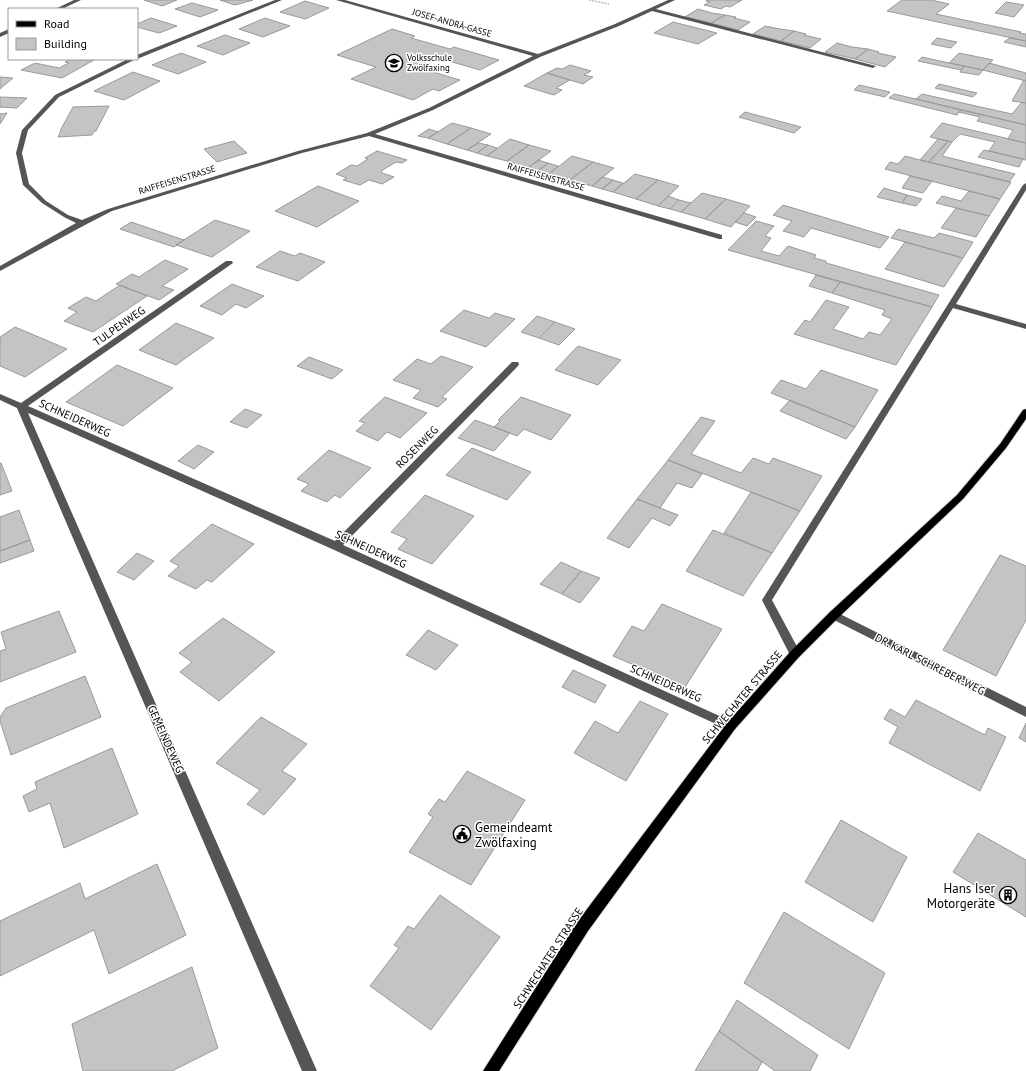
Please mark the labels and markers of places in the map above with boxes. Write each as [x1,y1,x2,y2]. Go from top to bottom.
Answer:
place label: Volksschule Zwölfaxing [406,52,452,73]
school or university icon: Volksschule Zwölfaxing [384,53,404,73]
place label: Gemeindeamt Zwölfaxing [475,819,553,851]
public building icon: Gemeindeamt Zwölfaxing [452,824,472,844]
place label: Hans Iser Motorgeräte [927,880,996,912]
building icon: Hans Iser Motorgeräte [998,885,1018,905]

